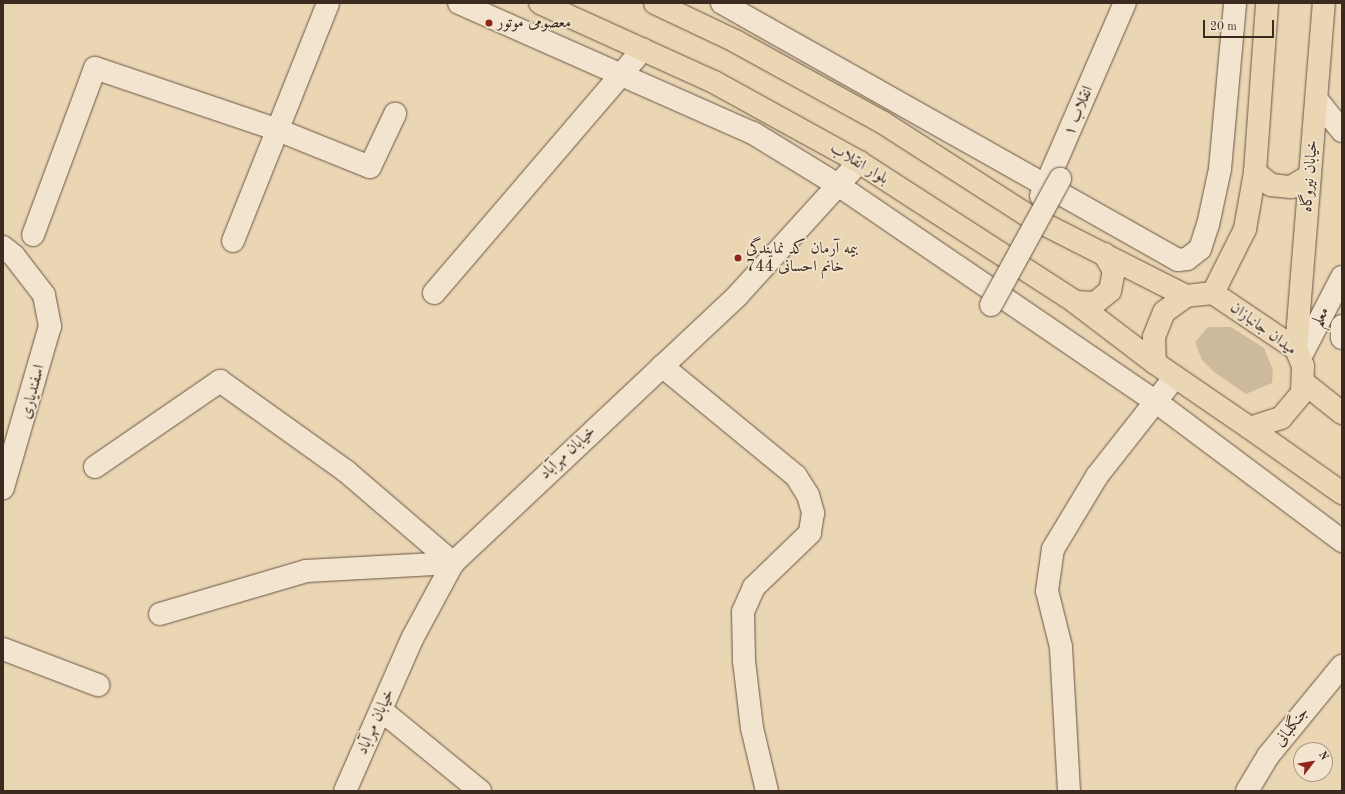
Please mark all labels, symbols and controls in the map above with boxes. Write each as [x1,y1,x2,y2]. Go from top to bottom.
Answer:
scale bar [1205,12,1276,38]
place label: معصومی موتور [497,13,571,33]
marker: معصومی موتور [484,18,494,28]
text: 20 m [1210,21,1237,33]
street label: انقلاب ۱ [1060,83,1098,139]
street label: بلوار انقلاب [826,139,892,189]
street label: خیابان نیروگاه [1297,139,1323,213]
place label: بیمه آرمان کد نمایندگی 744 خانم احسانی [746,239,858,277]
marker: بیمه آرمان کد نمایندگی 744 خانم احسانی [733,253,743,263]
street label: میدان جانبازان [1226,298,1300,360]
street label: معلم [1308,304,1334,330]
street label: اسفندیاری [17,363,49,421]
street label: خیابان مهرآباد [536,422,600,484]
street label: خیابان مهرآباد [353,686,399,758]
street label: جنگلبانی [1270,703,1314,751]
north arrow [1293,742,1333,782]
text: N [1316,750,1330,763]

